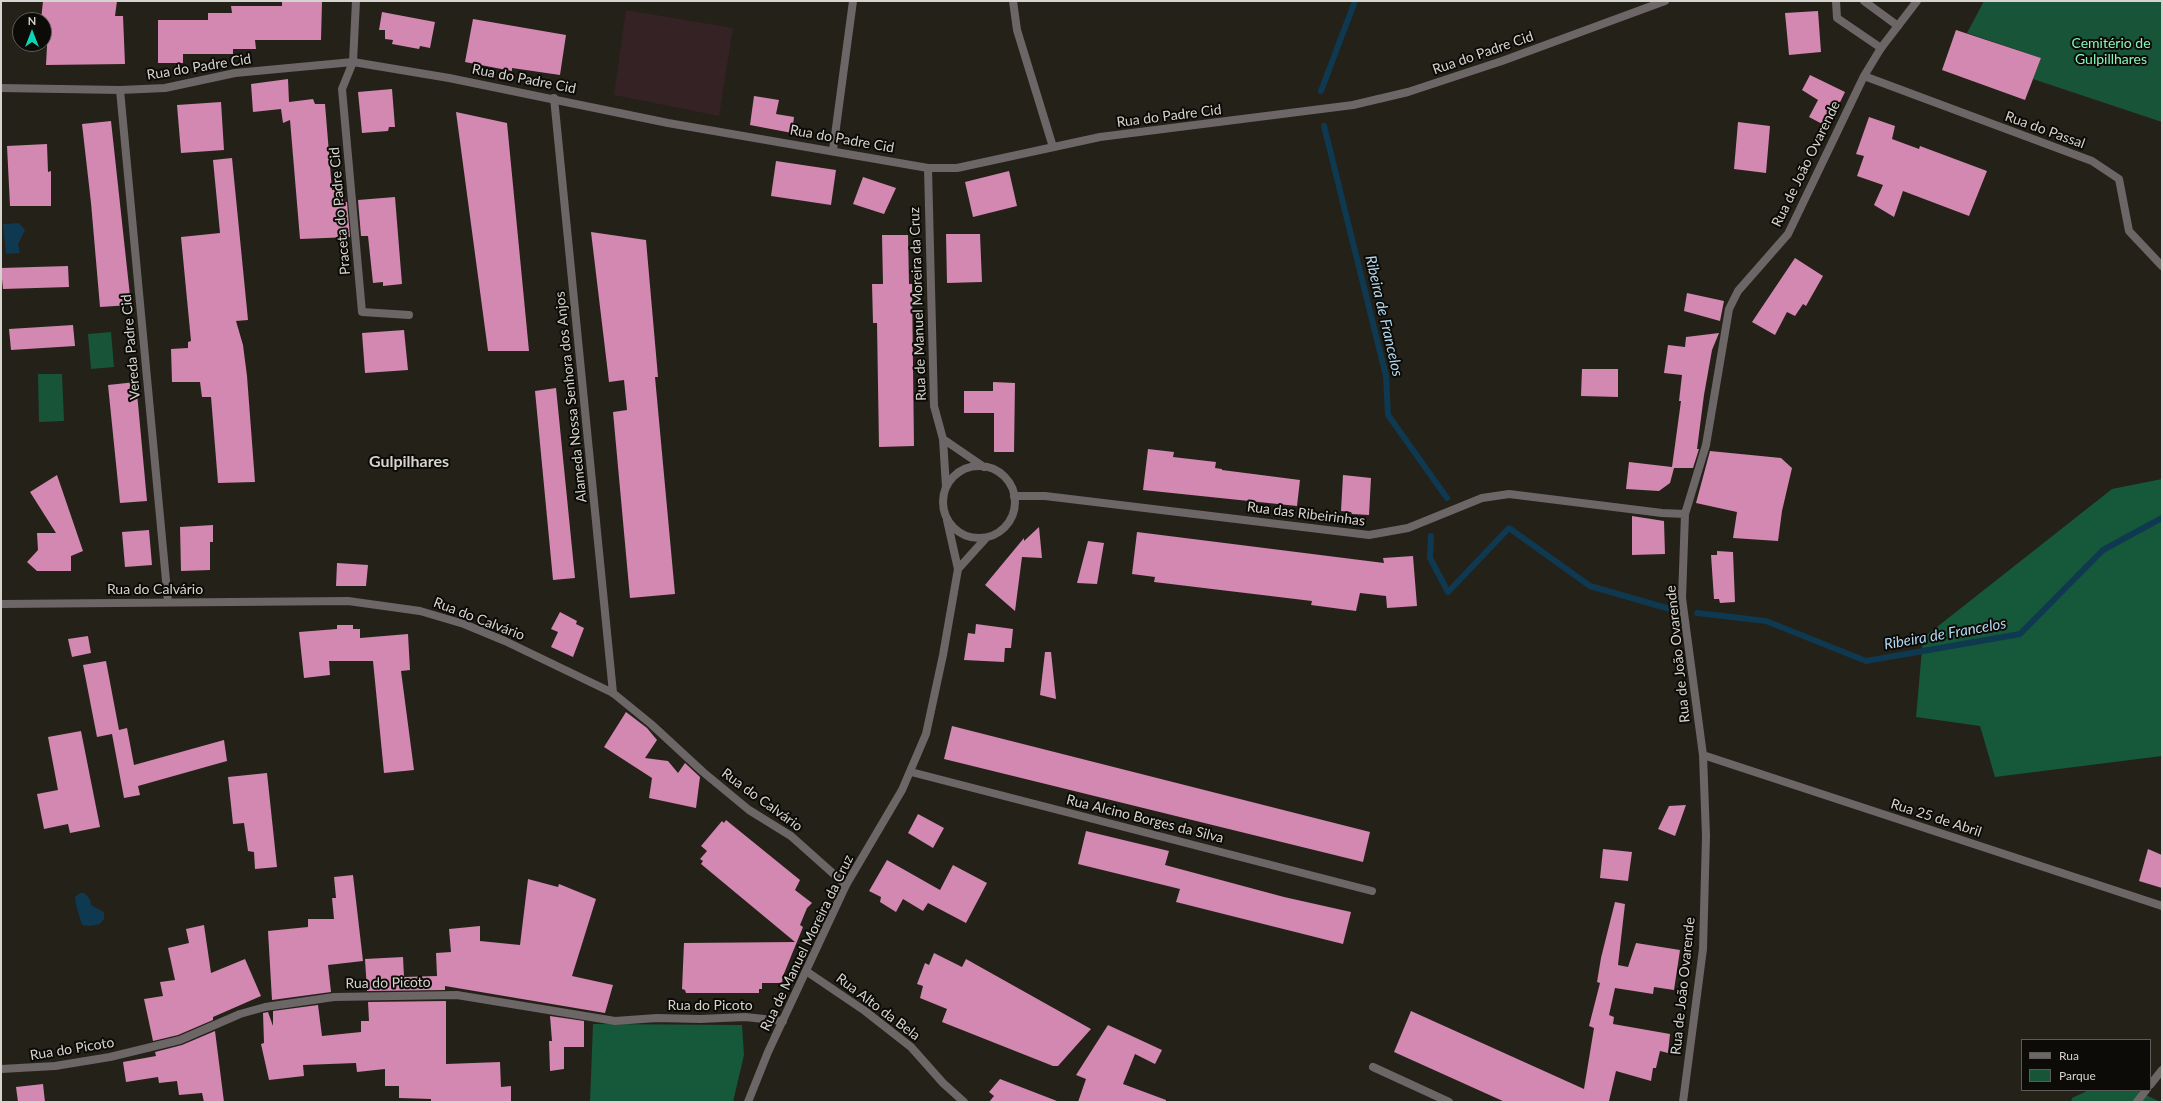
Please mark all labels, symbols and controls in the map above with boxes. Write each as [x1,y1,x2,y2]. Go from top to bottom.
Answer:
north arrow [12,12,52,52]
text: N [28,14,36,27]
street label: Rua do Padre Cid [1430,28,1536,78]
park label: Cemitério de Gulpillhares [2071,35,2151,68]
street label: Rua do Padre Cid [146,50,252,84]
street label: Rua do Padre Cid [471,61,577,97]
street label: Rua de João Ovarende [1768,98,1844,230]
street label: Rua do Padre Cid [1116,101,1222,131]
street label: Rua do Passal [2003,108,2087,152]
street label: Rua do Padre Cid [789,122,895,156]
street label: Praceta do Padre Cid [326,146,354,276]
street label: Rua de Manuel Moreira da Cruz [906,207,930,401]
water label: Ribeira de Francelos [1361,254,1407,378]
street label: Alameda Nossa Senhora dos Anjos [552,291,590,503]
street label: Vereda Padre Cid [118,294,144,400]
district label: Gulpilhares [369,452,449,472]
street label: Rua das Ribeirinhas [1246,498,1366,530]
street label: Rua do Calvário [107,581,203,597]
street label: Rua de João Ovarende [1662,584,1694,724]
street label: Rua do Calvário [431,594,527,644]
water label: Ribeira de Francelos [1882,614,2008,654]
street label: Rua do Calvário [718,765,806,835]
street label: Rua Alcino Borges da Silva [1065,791,1225,847]
street label: Rua 25 de Abril [1888,795,1984,841]
street label: Rua de Manuel Moreira da Cruz [757,852,857,1034]
street label: Rua de João Ovarende [1667,916,1699,1056]
street label: Rua Alto da Bela [833,970,923,1044]
street label: Rua do Picoto [345,974,431,992]
street label: Rua do Picoto [667,997,753,1013]
street label: Rua do Picoto [29,1034,115,1064]
legend [2021,1039,2151,1091]
text: Rua [2059,1048,2079,1063]
text: Parque [2059,1068,2096,1083]

